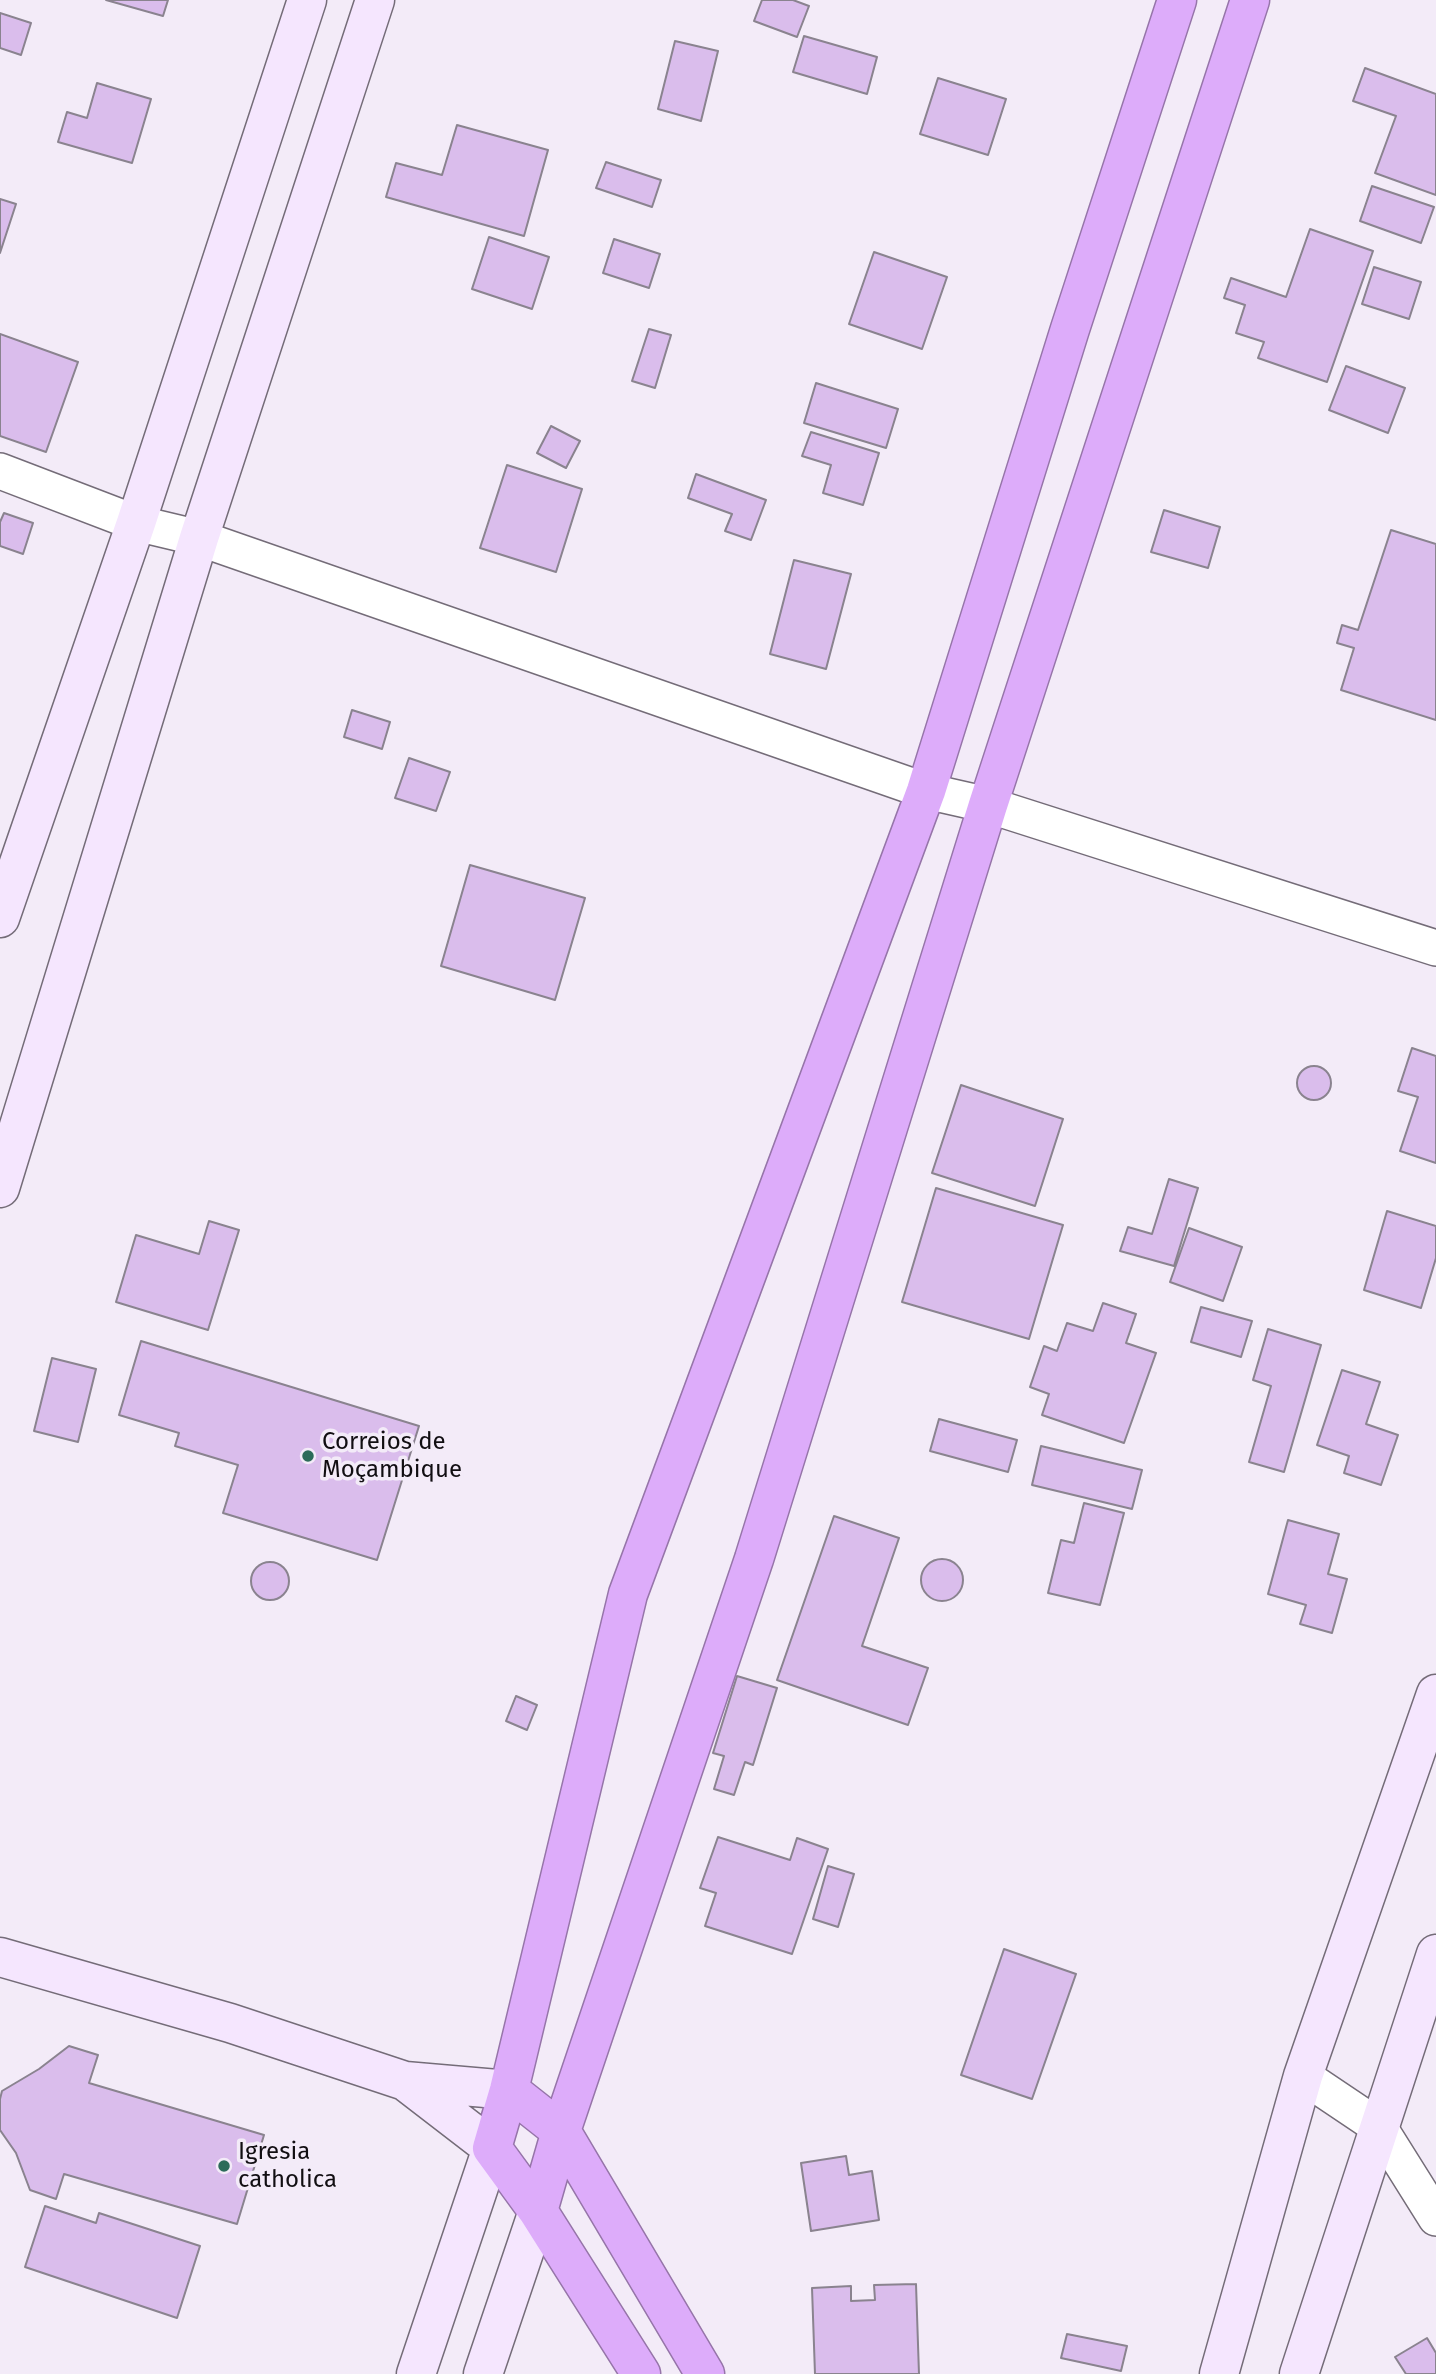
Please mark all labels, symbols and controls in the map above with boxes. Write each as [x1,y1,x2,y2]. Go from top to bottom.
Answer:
place label: Correios de Moçambique [322,1428,462,1484]
marker: Correios de Moçambique [300,1448,316,1464]
place label: Igresia catholica [238,2138,337,2194]
marker: Igresia catholica [216,2158,232,2174]

